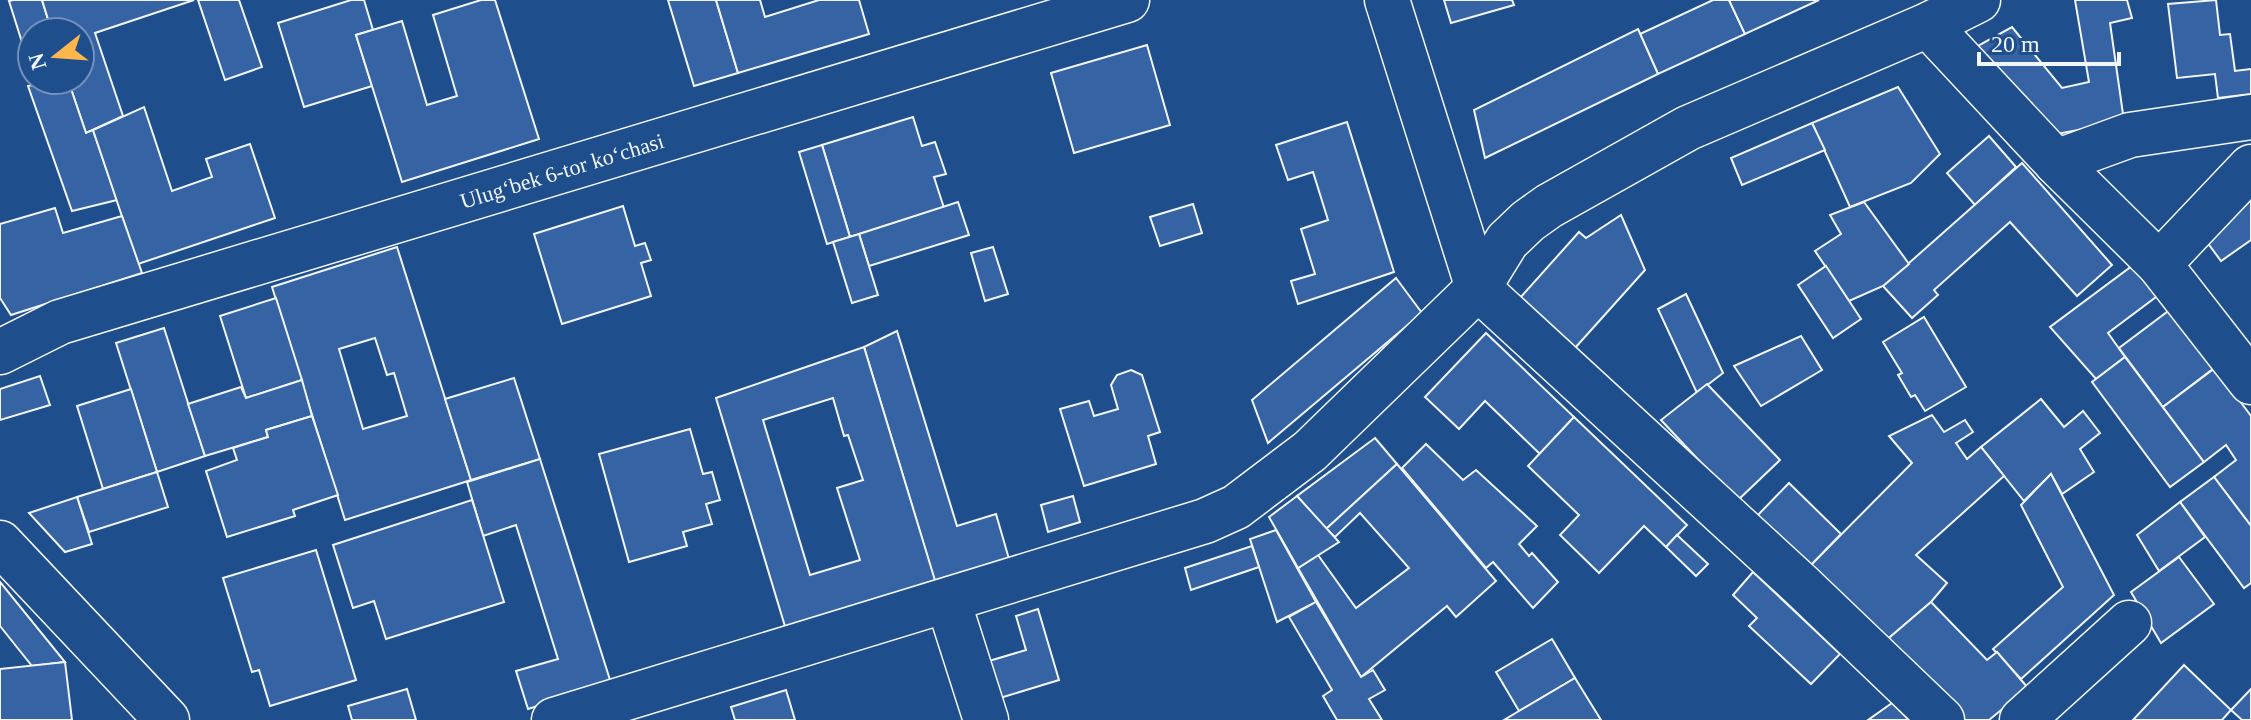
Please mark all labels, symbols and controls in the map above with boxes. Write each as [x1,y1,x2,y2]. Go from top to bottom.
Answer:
north arrow [16,16,96,96]
scale bar [1979,16,2119,66]
text: 20 m [1991,31,2040,57]
text: N [23,50,52,73]
street label: Ulug‘bek 6-tor koʻchasi [457,128,667,214]

